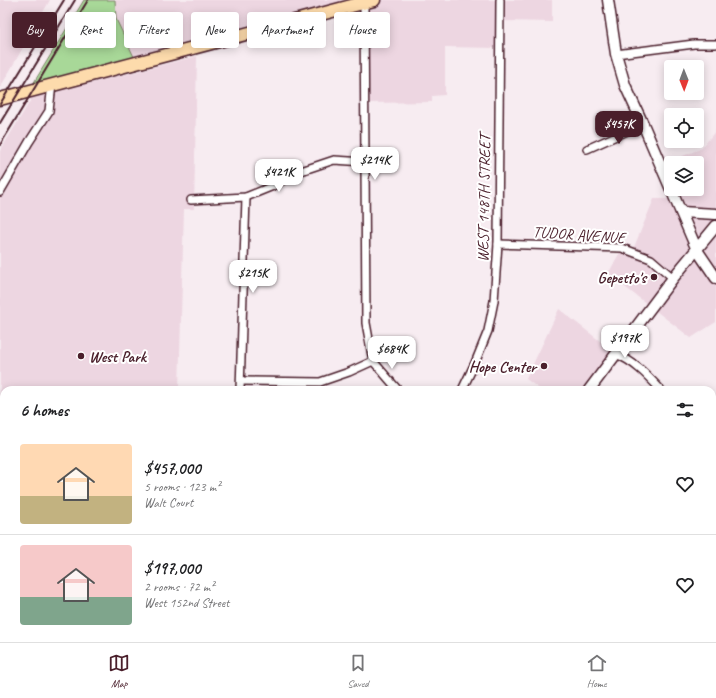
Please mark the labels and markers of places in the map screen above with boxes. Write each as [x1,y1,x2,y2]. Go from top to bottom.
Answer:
pin: $457K [591,111,647,145]
pin: $214K [347,147,403,181]
pin: $421K [251,159,307,193]
pin: $215K [225,260,281,294]
place label: Gepetto's [598,268,647,288]
marker: Gepetto's [649,272,659,282]
pin: $197K [597,325,653,359]
pin: $684K [364,336,420,370]
place label: West Park [89,347,148,367]
marker: West Park [76,351,86,361]
place label: Hope Center [469,357,538,377]
marker: Hope Center [539,361,549,371]

